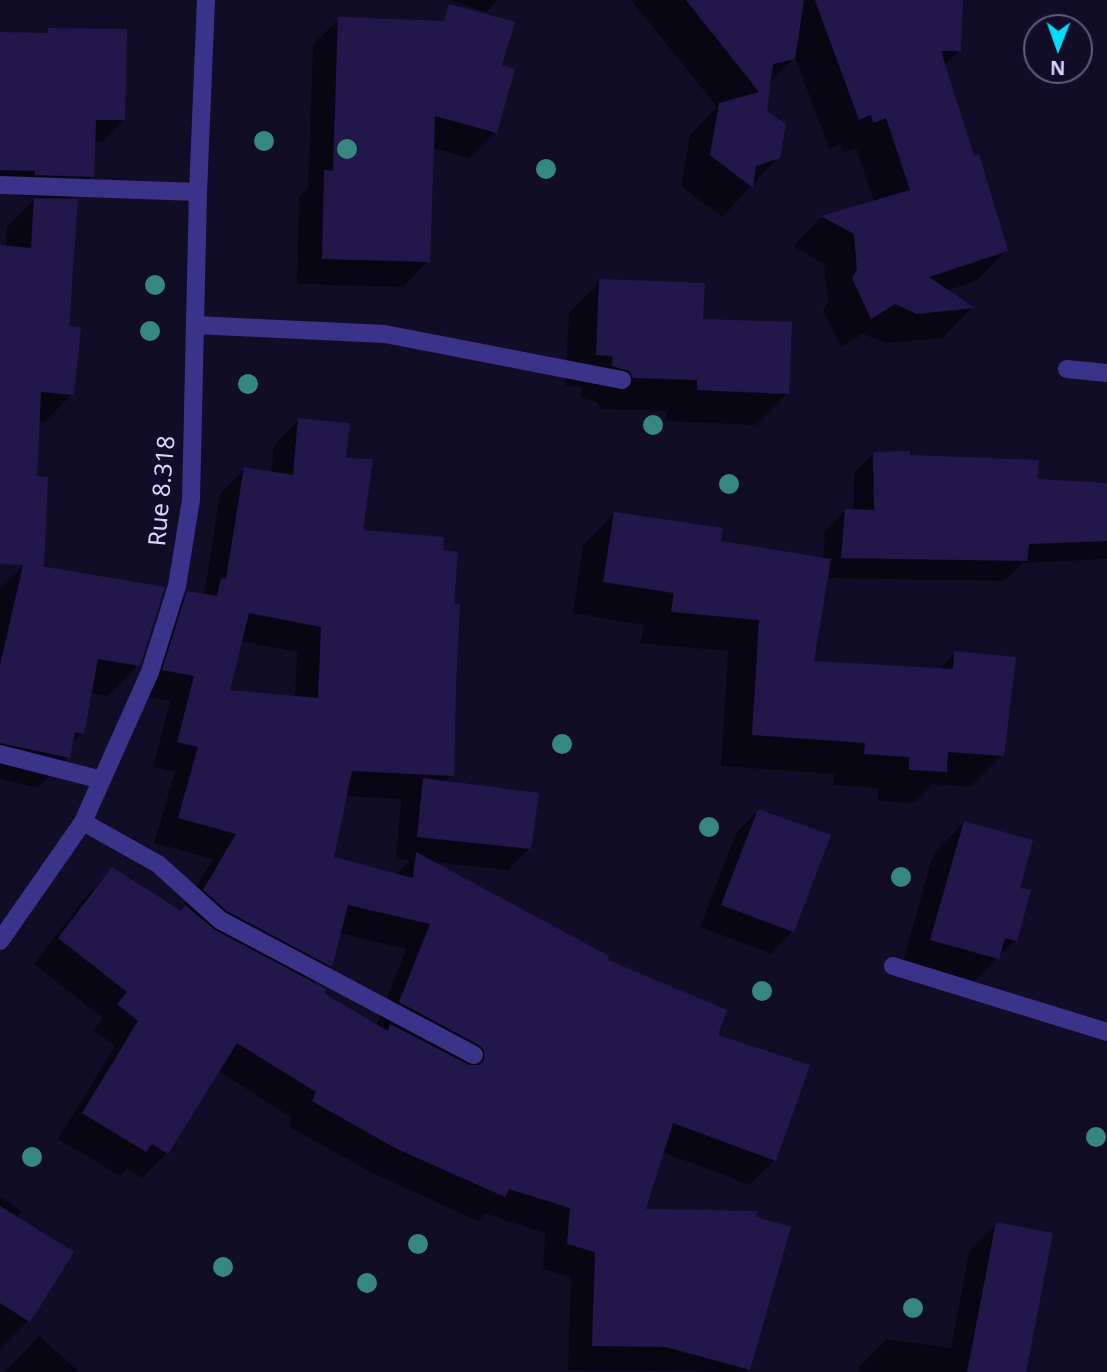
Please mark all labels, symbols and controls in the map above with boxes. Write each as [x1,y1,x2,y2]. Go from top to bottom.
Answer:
north arrow [1023,14,1093,84]
text: N [1050,55,1066,81]
street label: Rue 8.318 [144,435,182,547]

